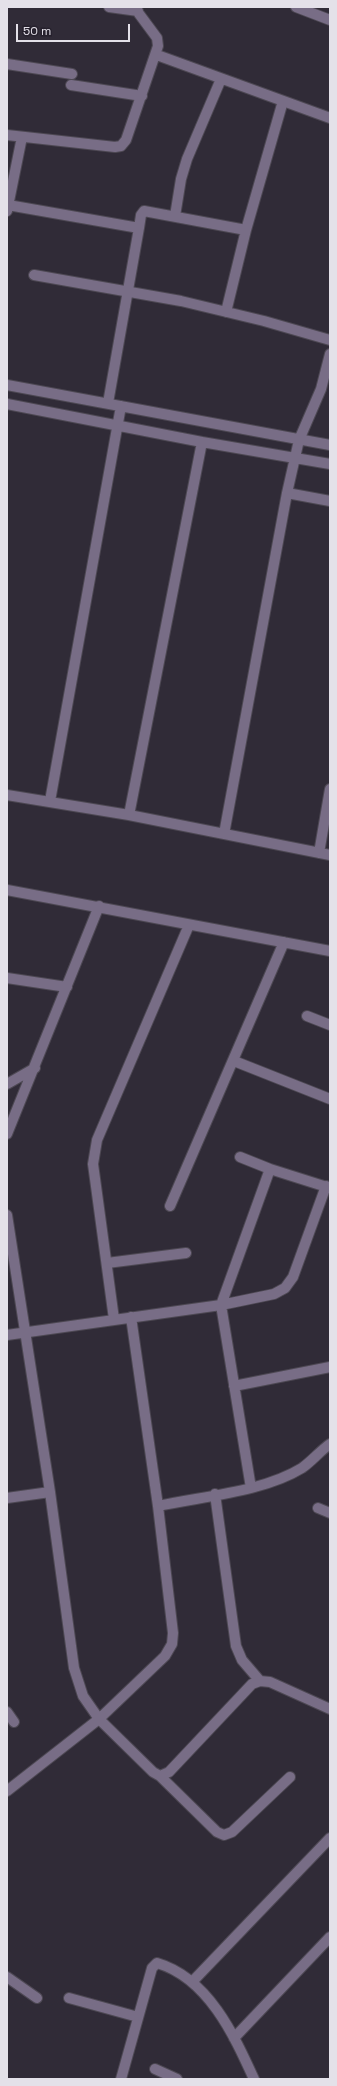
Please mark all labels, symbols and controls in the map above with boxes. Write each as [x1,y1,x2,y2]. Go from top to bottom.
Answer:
scale bar [18,16,132,42]
text: 50 m [23,23,51,39]

